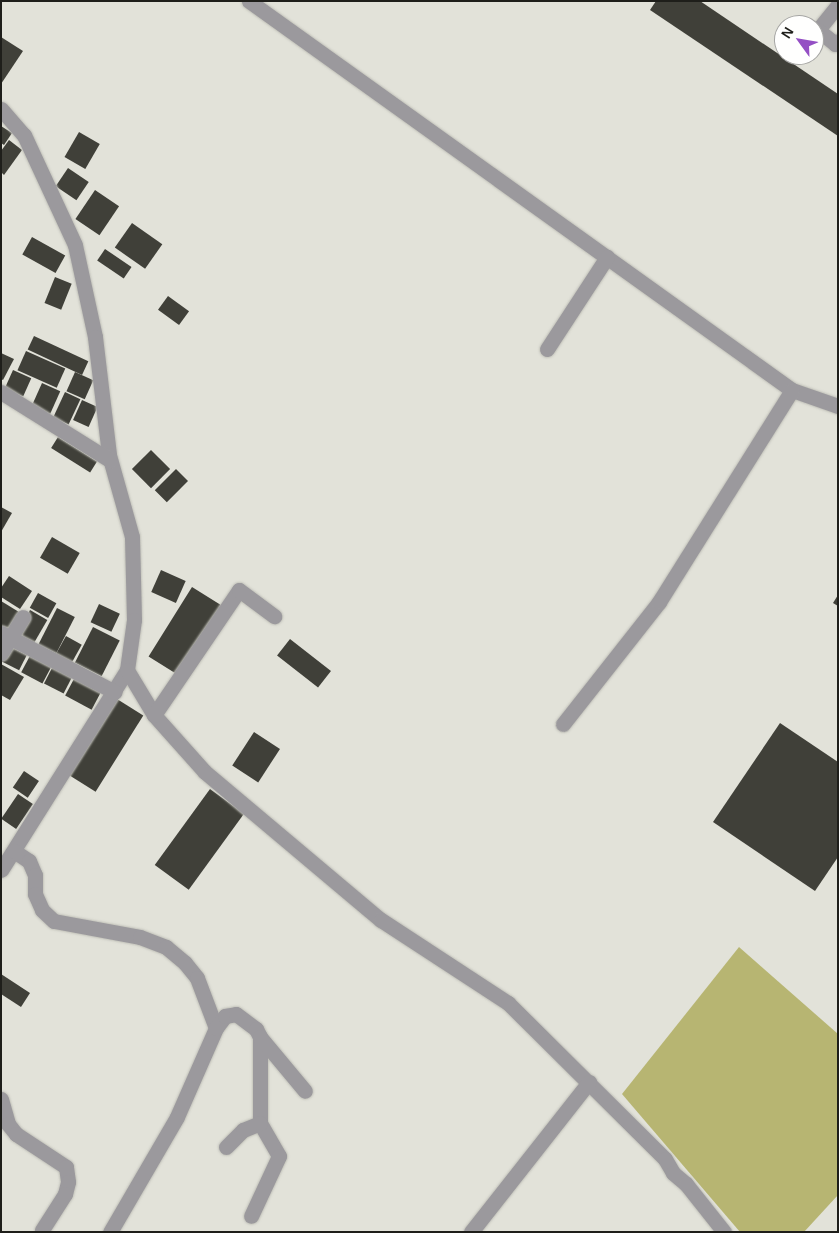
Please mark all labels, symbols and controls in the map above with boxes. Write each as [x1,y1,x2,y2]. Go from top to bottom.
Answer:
north arrow [774,15,824,65]
text: N [778,24,797,41]

